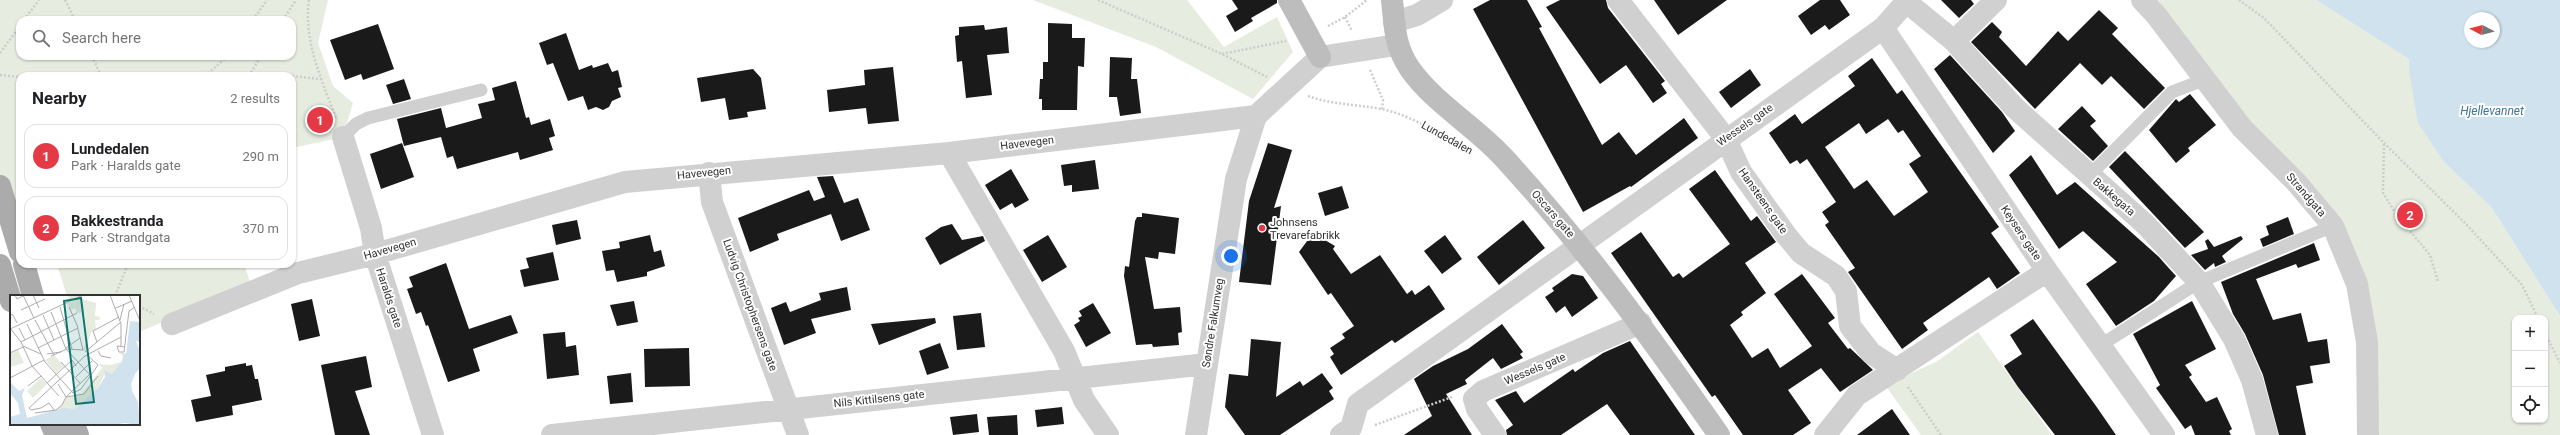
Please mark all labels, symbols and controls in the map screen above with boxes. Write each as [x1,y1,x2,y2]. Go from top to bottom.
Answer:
north arrow [2464,12,2500,48]
search box [16,16,296,60]
icon: search [30,27,52,49]
text: Search here [62,29,141,47]
text: Nearby [32,88,87,108]
text: 2 results [230,91,280,106]
street label: Wessels gate [1715,101,1776,149]
water label: Hjellevannet [2460,104,2524,118]
pin: 1 [307,105,333,135]
street label: Lundedalen [1419,119,1475,157]
street label: Havevegen [999,133,1055,153]
text: Lundedalen [71,140,149,158]
text: 1 [42,149,50,164]
text: 290 m [242,149,279,164]
text: Park · Haralds gate [71,158,181,173]
street label: Havevegen [676,164,732,182]
street label: Hansteens gate [1736,166,1790,236]
street label: Strandgata [2283,170,2329,220]
street label: Bakkegata [2090,175,2138,219]
street label: Oscars gate [1529,188,1577,241]
pin: 2 [2397,200,2423,230]
street label: Keysers gate [1998,203,2044,263]
text: Bakkestranda [71,212,164,230]
place label: Johnsens Trevarefabrikk [1270,216,1340,242]
text: 2 [42,221,50,236]
text: 370 m [242,221,279,236]
marker: Johnsens Trevarefabrikk [1257,223,1267,233]
text: Park · Strandgata [71,230,170,245]
street label: Havevegen [362,235,418,263]
street label: Ludvig Christophersens gate [720,237,780,373]
your location [1221,246,1241,266]
street label: Haralds gate [373,266,405,330]
street label: Søndre Falkumveg [1200,277,1226,369]
inset map [10,295,140,425]
map controls [2512,315,2548,423]
button: + [2512,315,2548,351]
street label: Wessels gate [1502,350,1568,388]
button: − [2512,351,2548,387]
button: locate [2512,387,2548,423]
street label: Nils Kittilsens gate [833,388,925,410]

